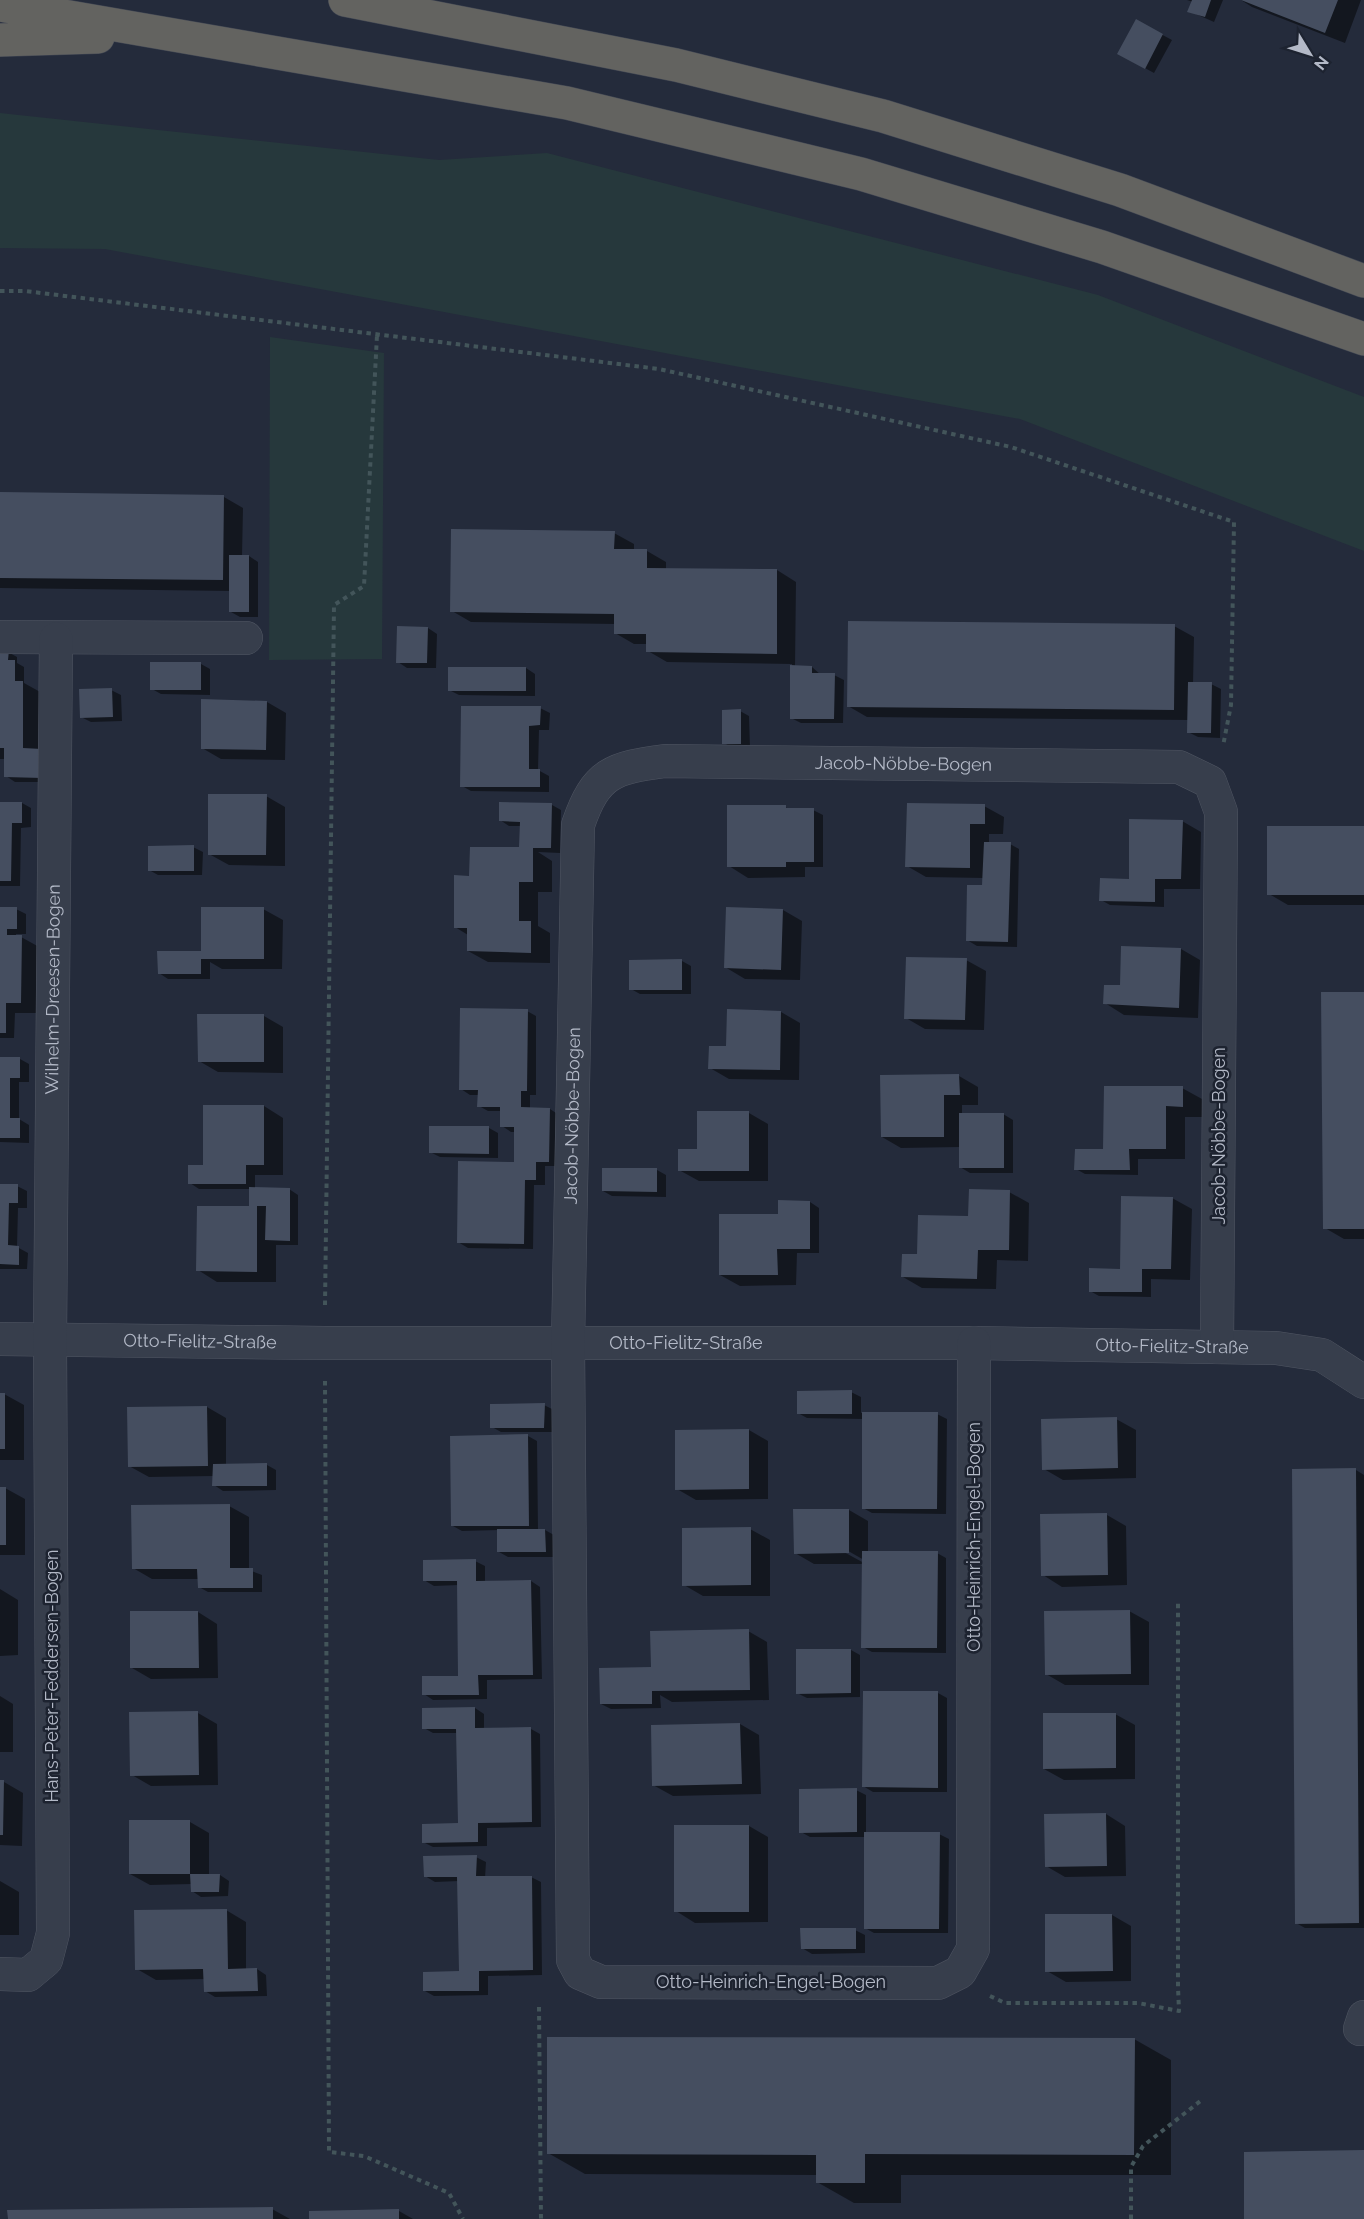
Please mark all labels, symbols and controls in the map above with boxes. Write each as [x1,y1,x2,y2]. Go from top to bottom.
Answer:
north arrow [1280,24,1340,84]
text: N [1310,52,1333,74]
street label: Jacob-Nöbbe-Bogen [815,752,992,775]
street label: Wilhelm-Dreesen-Bogen [41,884,64,1095]
street label: Jacob-Nöbbe-Bogen [560,1027,584,1205]
street label: Jacob-Nöbbe-Bogen [1208,1047,1229,1225]
street label: Otto-Fielitz-Straße [123,1330,277,1352]
street label: Otto-Fielitz-Straße [609,1332,763,1353]
street label: Otto-Fielitz-Straße [1095,1334,1249,1358]
street label: Otto-Heinrich-Engel-Bogen [963,1422,984,1652]
street label: Hans-Peter-Feddersen-Bogen [41,1549,62,1803]
street label: Otto-Heinrich-Engel-Bogen [656,1971,886,1992]

